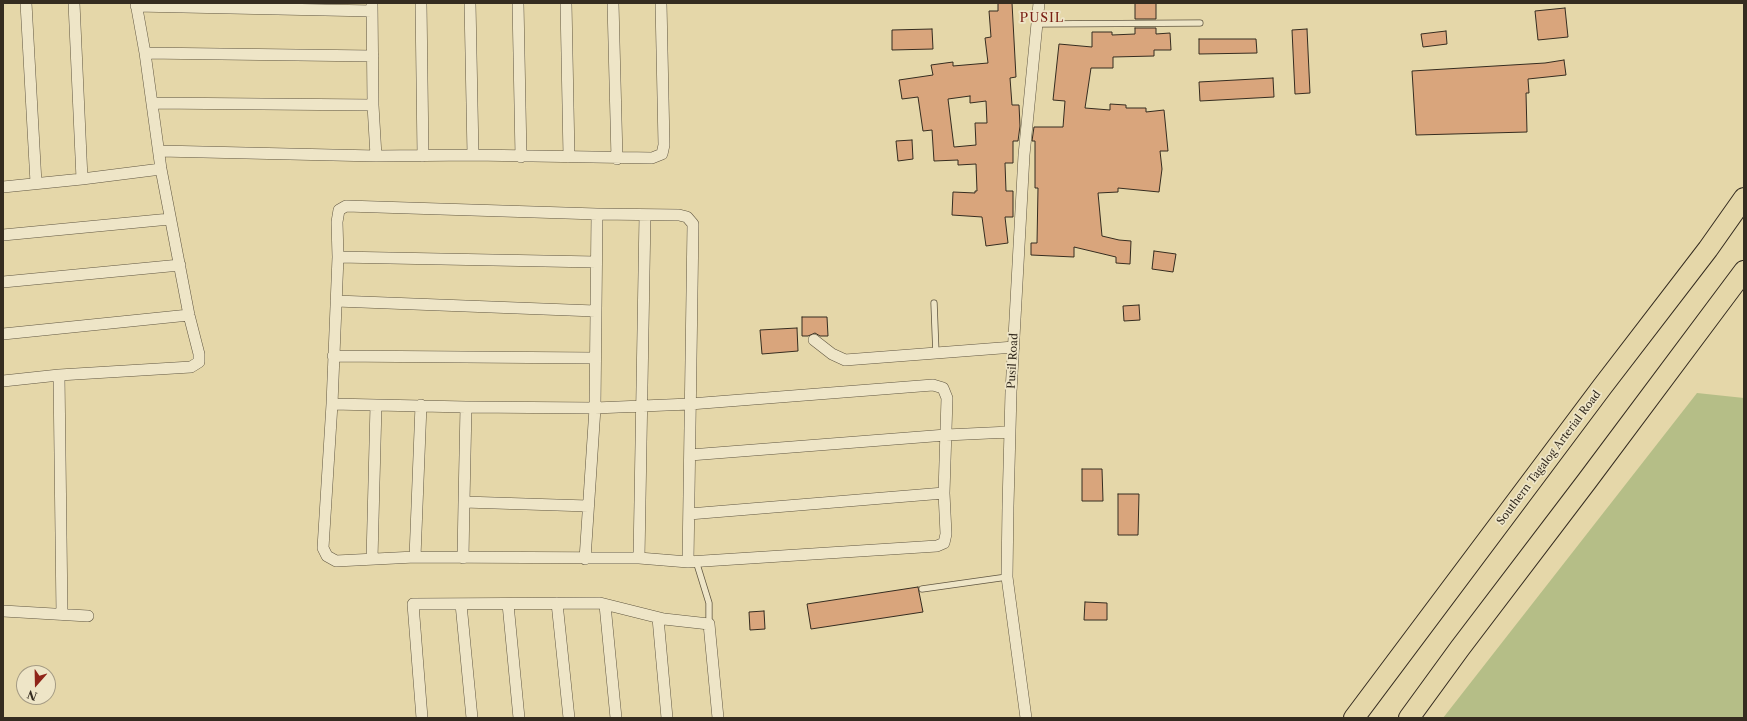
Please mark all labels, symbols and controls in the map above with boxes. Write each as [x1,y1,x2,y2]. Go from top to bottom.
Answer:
district label: PUSIL [1020,10,1064,26]
street label: Pusil Road [1005,333,1021,389]
street label: Southern Tagalog Arterial Road [1494,388,1604,528]
north arrow [16,665,56,705]
text: N [25,687,39,704]

